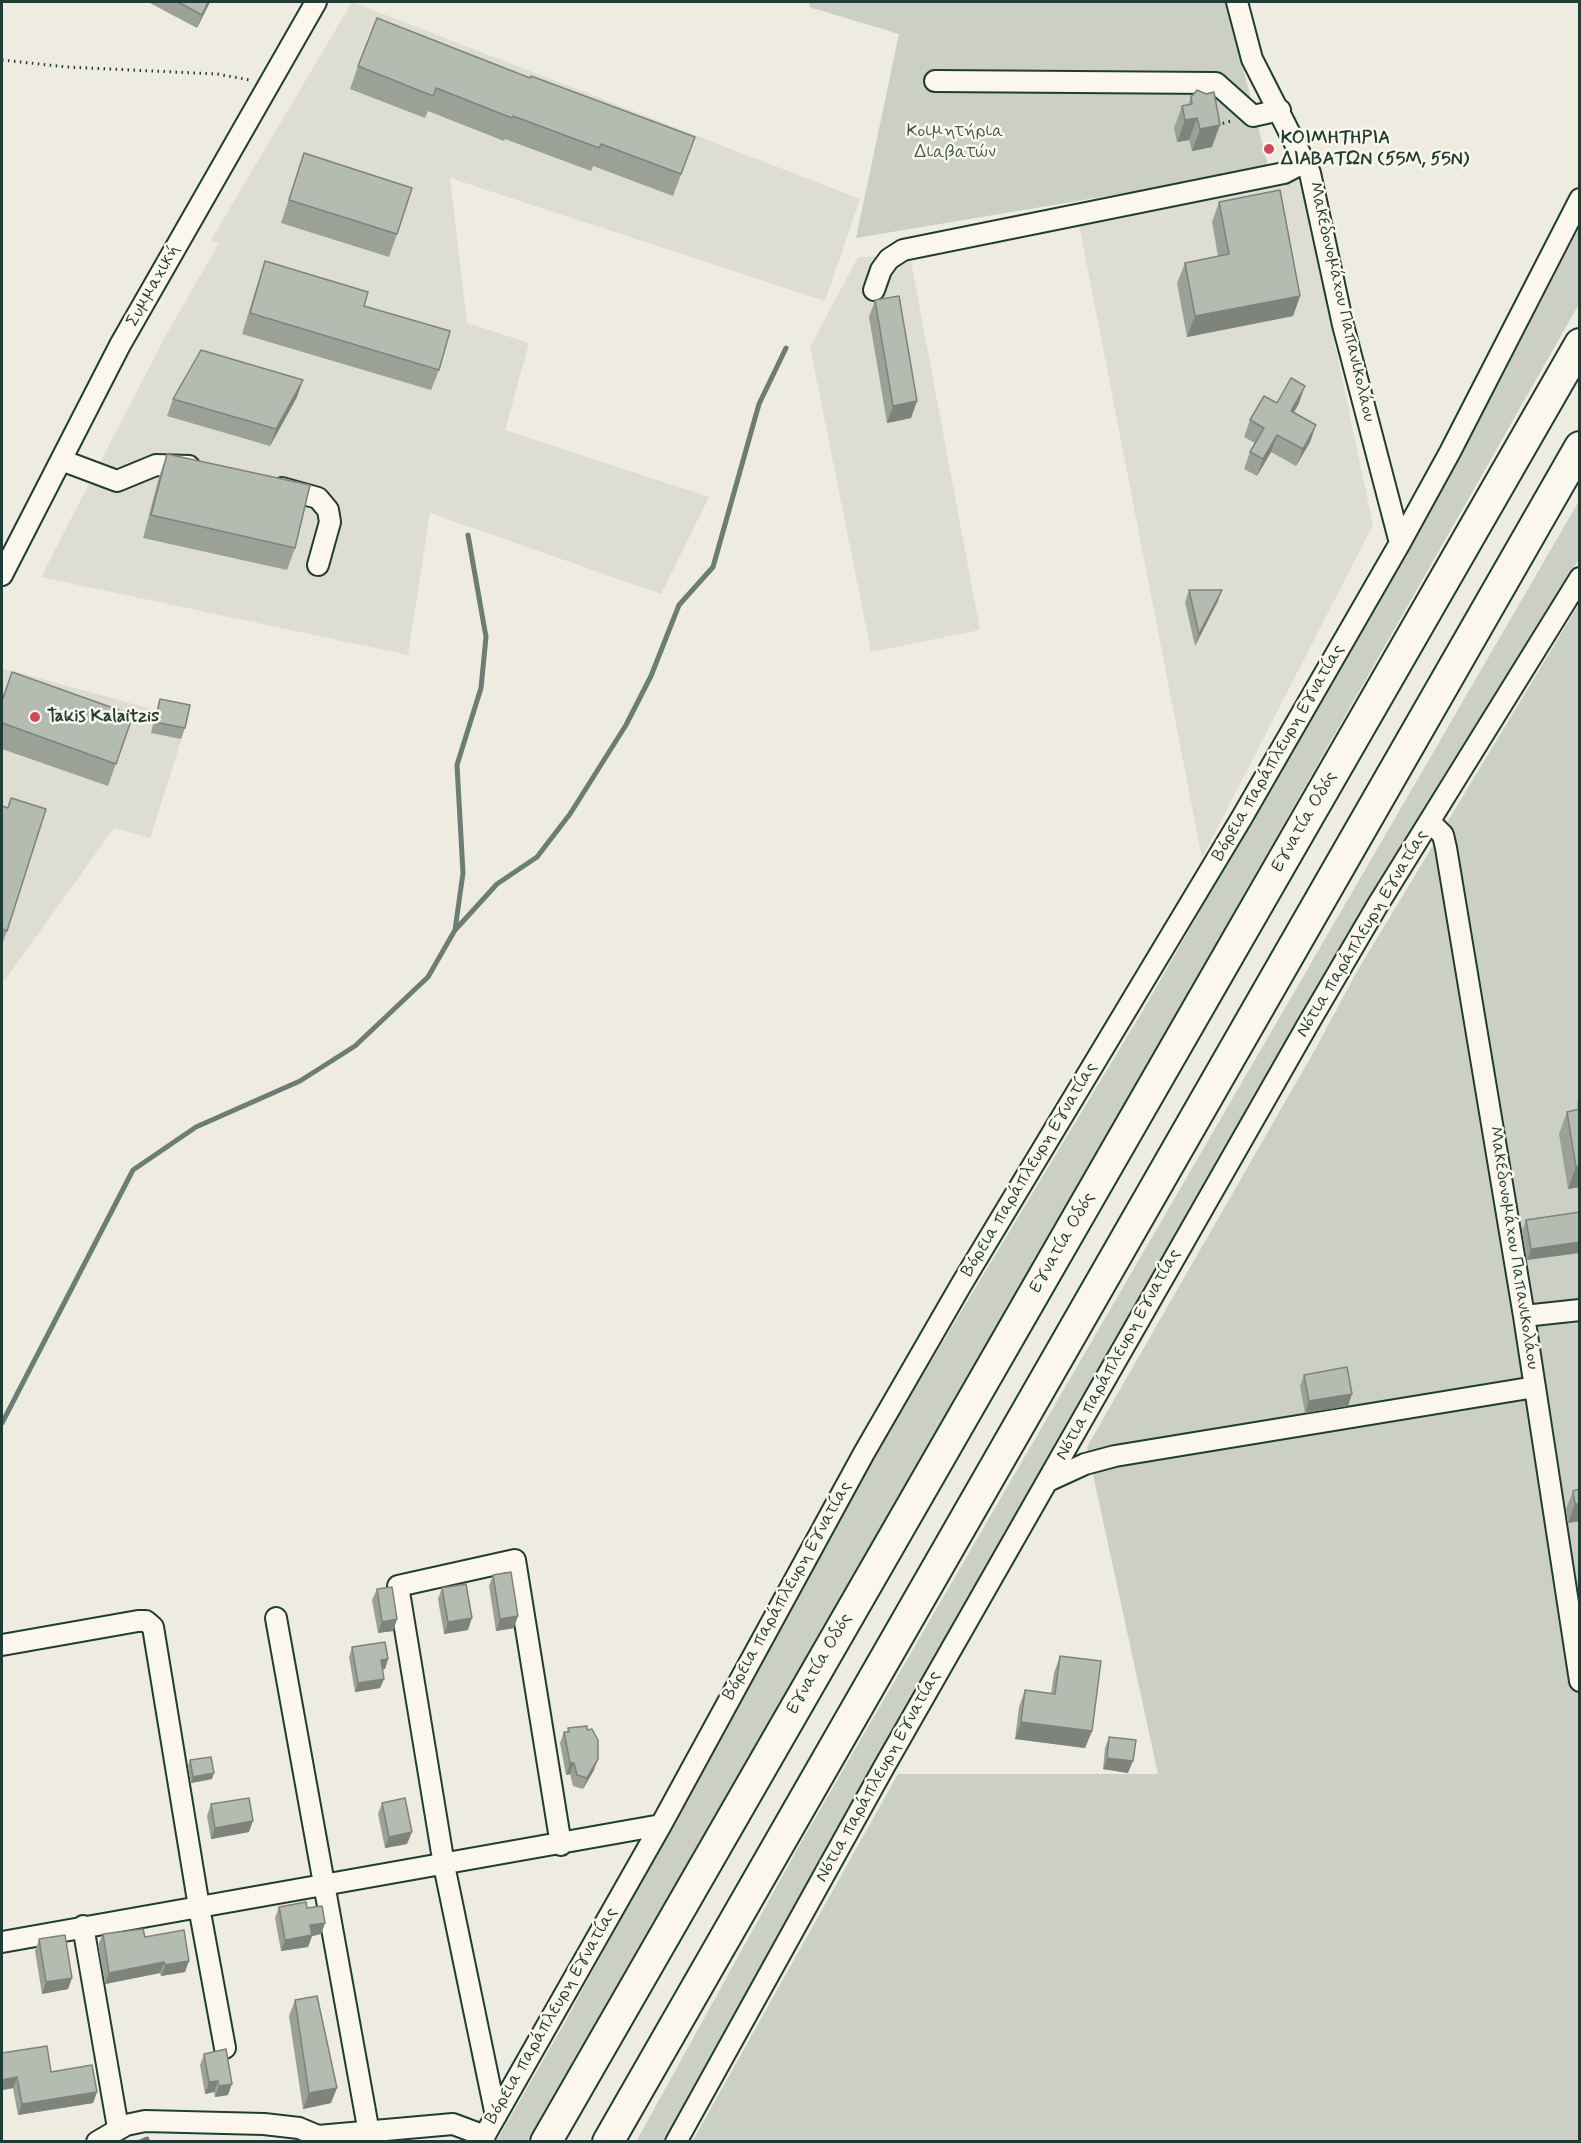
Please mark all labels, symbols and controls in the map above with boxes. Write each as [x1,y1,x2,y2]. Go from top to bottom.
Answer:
park label: Κοιμητήρια Διαβατών [906,121,1004,164]
place label: ΚΟΙΜΗΤΗΡΙΑ ΔΙΑΒΑΤΩΝ (55Μ, 55Ν) [1281,128,1469,170]
marker: ΚΟΙΜΗΤΗΡΙΑ ΔΙΑΒΑΤΩΝ (55Μ, 55Ν) [1262,142,1276,156]
street label: Μακεδονομάχου Παπανικολάου [1303,180,1379,424]
street label: Συμμαχική [123,241,185,331]
street label: Βόρεια παράπλευρη Εγνατίας [1208,641,1350,865]
place label: Takis Kalaitzis [47,706,159,728]
marker: Takis Kalaitzis [28,710,42,724]
street label: Εγνατία Οδός [1268,768,1342,876]
street label: Νότια παράπλευρη Εγνατίας [1292,826,1434,1042]
street label: Βόρεια παράπλευρη Εγνατίας [957,1059,1103,1281]
street label: Μακεδονομάχου Παπανικολάου [1483,1125,1543,1371]
street label: Εγνατία Οδός [1026,1189,1100,1297]
street label: Νότια παράπλευρη Εγνατίας [1052,1246,1186,1464]
street label: Βόρεια παράπλευρη Εγνατίας [719,1478,857,1704]
street label: Εγνατία Οδός [783,1610,857,1718]
street label: Νότια παράπλευρη Εγνατίας [812,1668,946,1886]
street label: Βόρεια παράπλευρη Εγνατίας [481,1904,623,2128]

